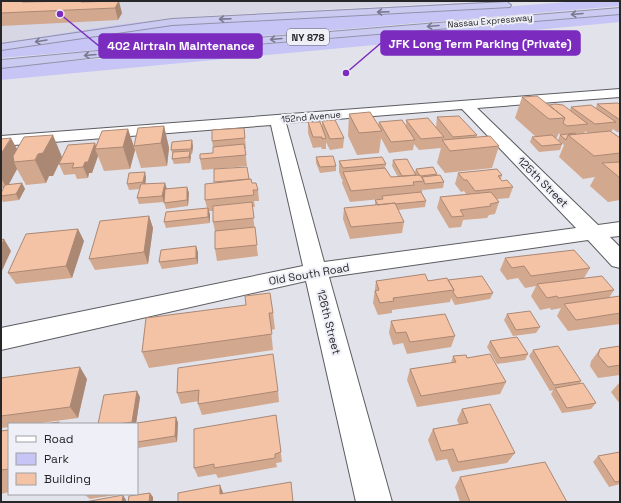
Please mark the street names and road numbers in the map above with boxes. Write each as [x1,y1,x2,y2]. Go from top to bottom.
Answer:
street label: Nassau Expressway [447,11,533,31]
road number: NY 878 [287,29,329,45]
street label: 152nd Avenue [281,108,341,126]
street label: 125th Street [515,154,571,210]
street label: Old South Road [267,260,351,288]
street label: 126th Street [314,288,344,356]

